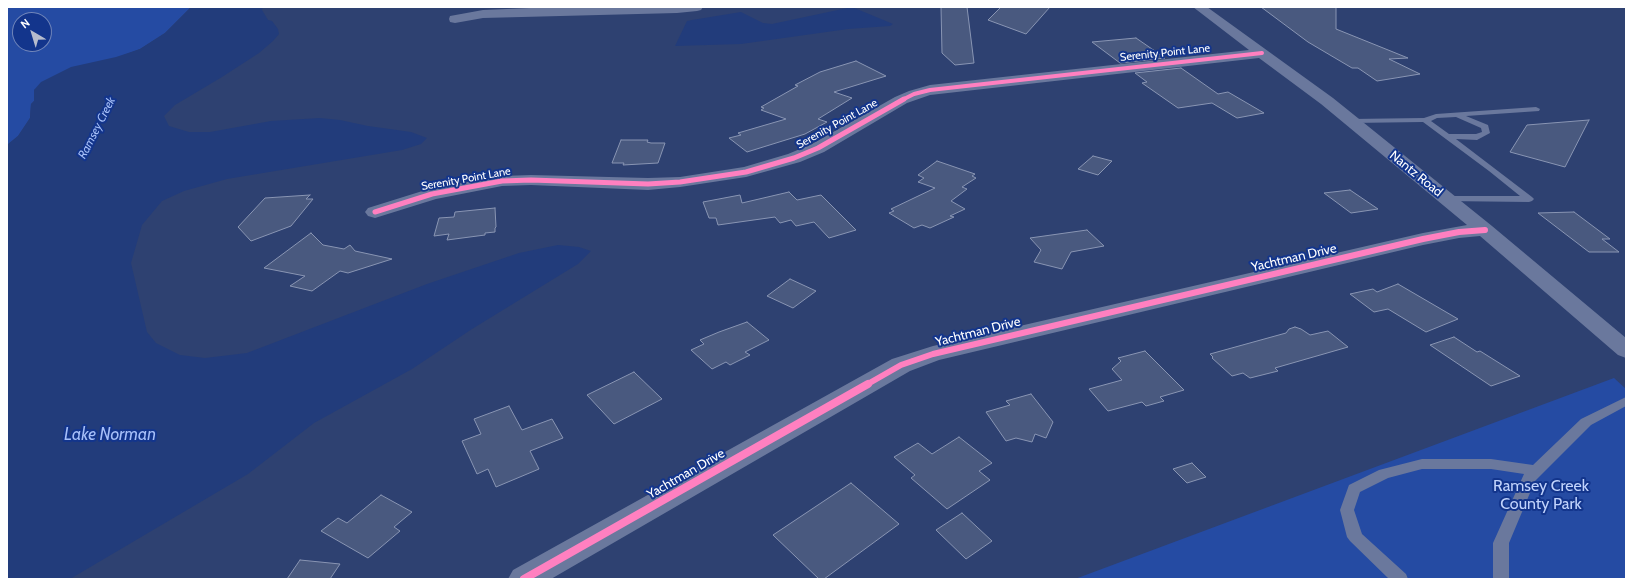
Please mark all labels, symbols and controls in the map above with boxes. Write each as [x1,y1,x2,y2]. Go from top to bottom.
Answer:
north arrow [12,12,52,52]
text: N [18,15,33,31]
street label: Serenity Point Lane [1119,42,1211,64]
water label: Ramsey Creek [75,95,119,161]
street label: Serenity Point Lane [794,96,880,152]
street label: Nantz Road [1386,148,1446,200]
street label: Serenity Point Lane [420,165,512,193]
street label: Yachtman Drive [1250,241,1338,275]
street label: Yachtman Drive [934,314,1022,350]
water label: Lake Norman [64,425,156,445]
street label: Yachtman Drive [644,446,728,502]
park label: Ramsey Creek County Park [1493,476,1589,514]

